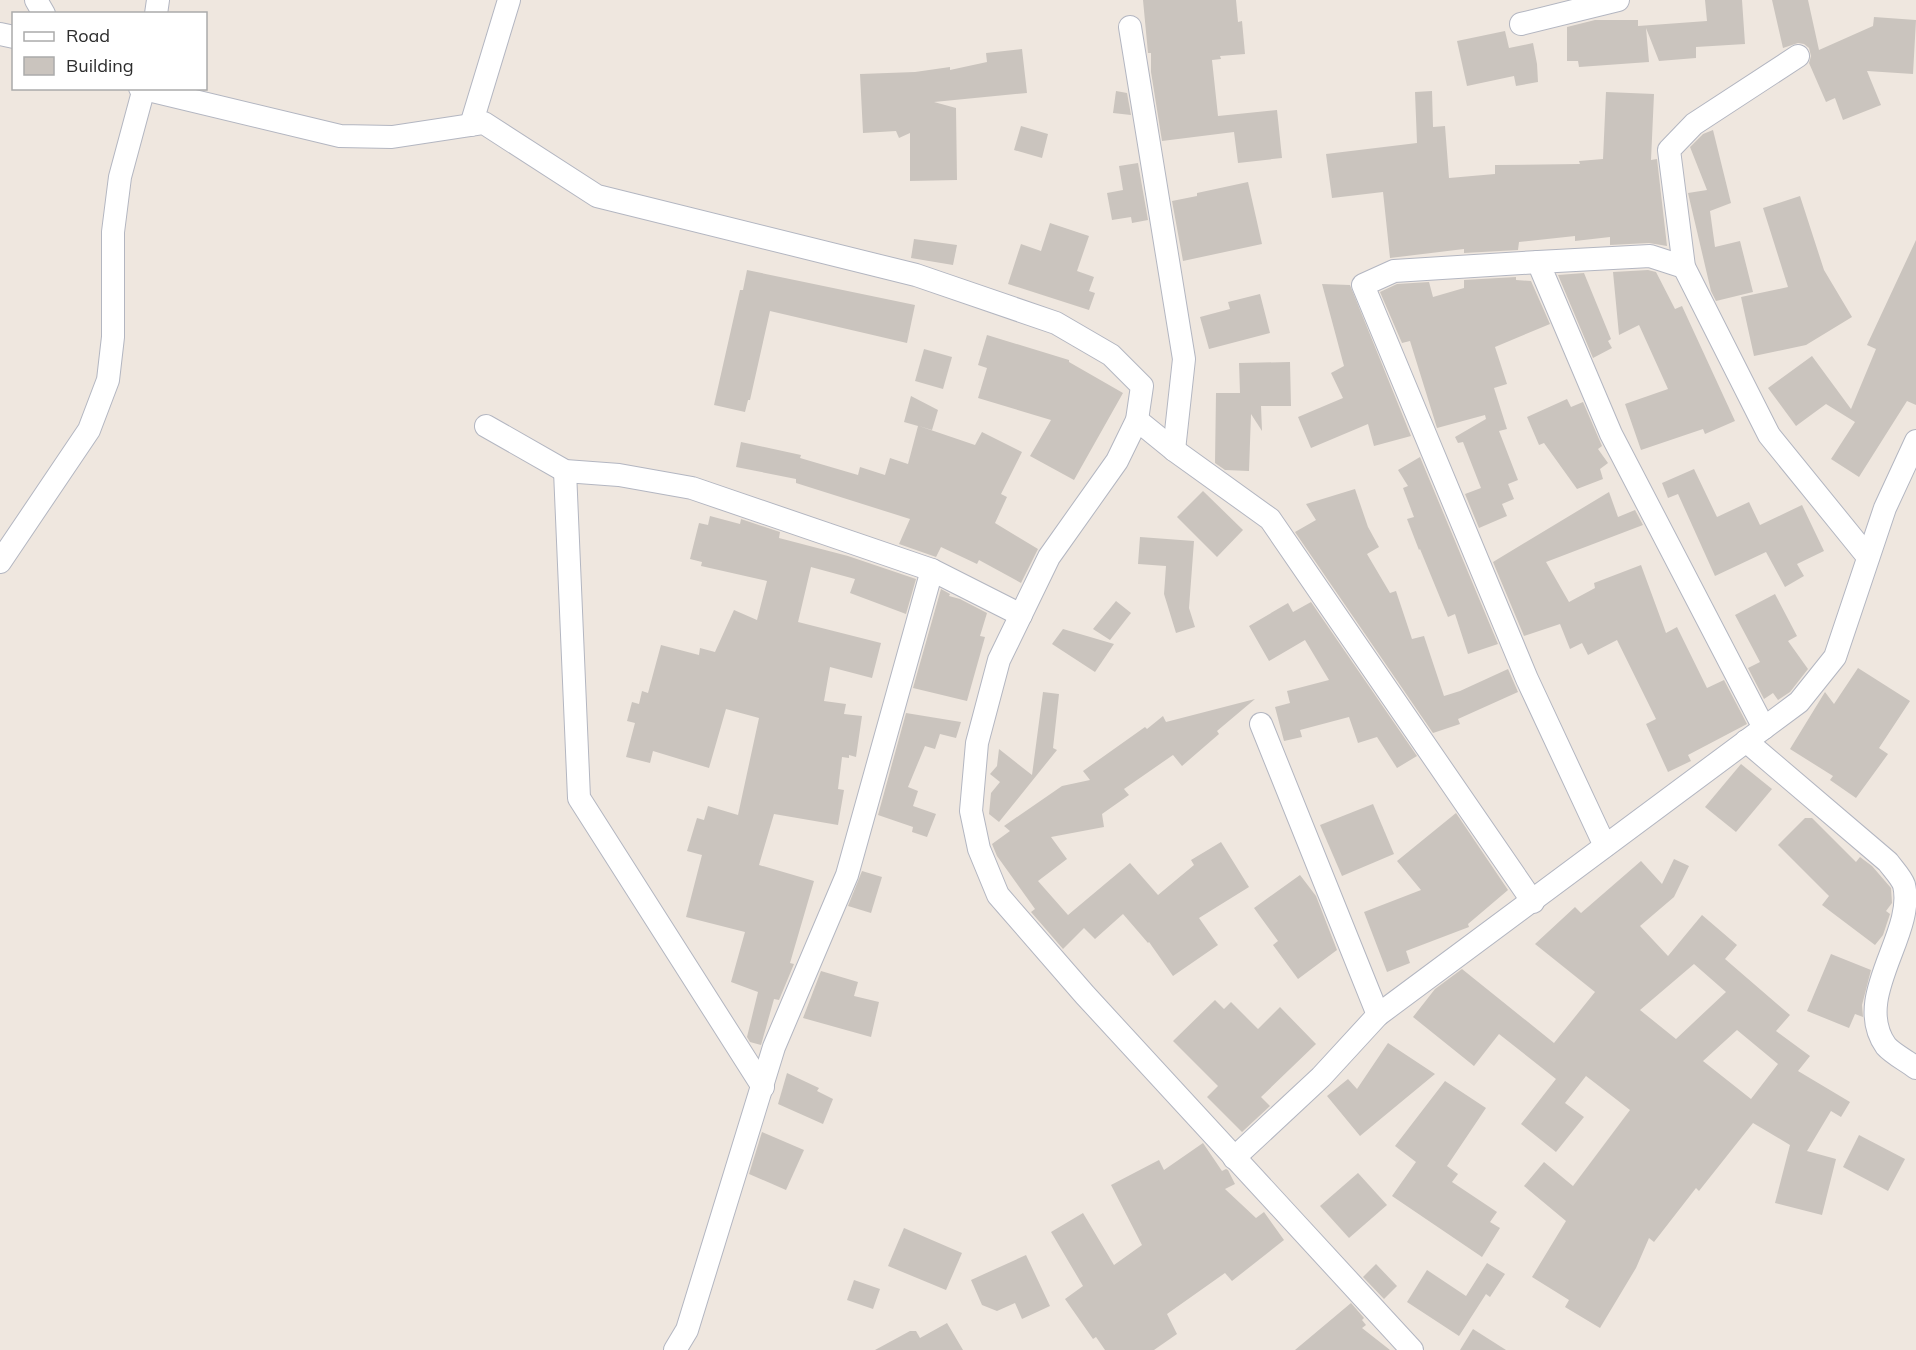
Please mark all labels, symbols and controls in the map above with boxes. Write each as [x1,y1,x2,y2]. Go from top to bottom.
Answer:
legend [12,12,207,90]
text: Road [66,24,110,47]
text: Building [66,54,134,77]

